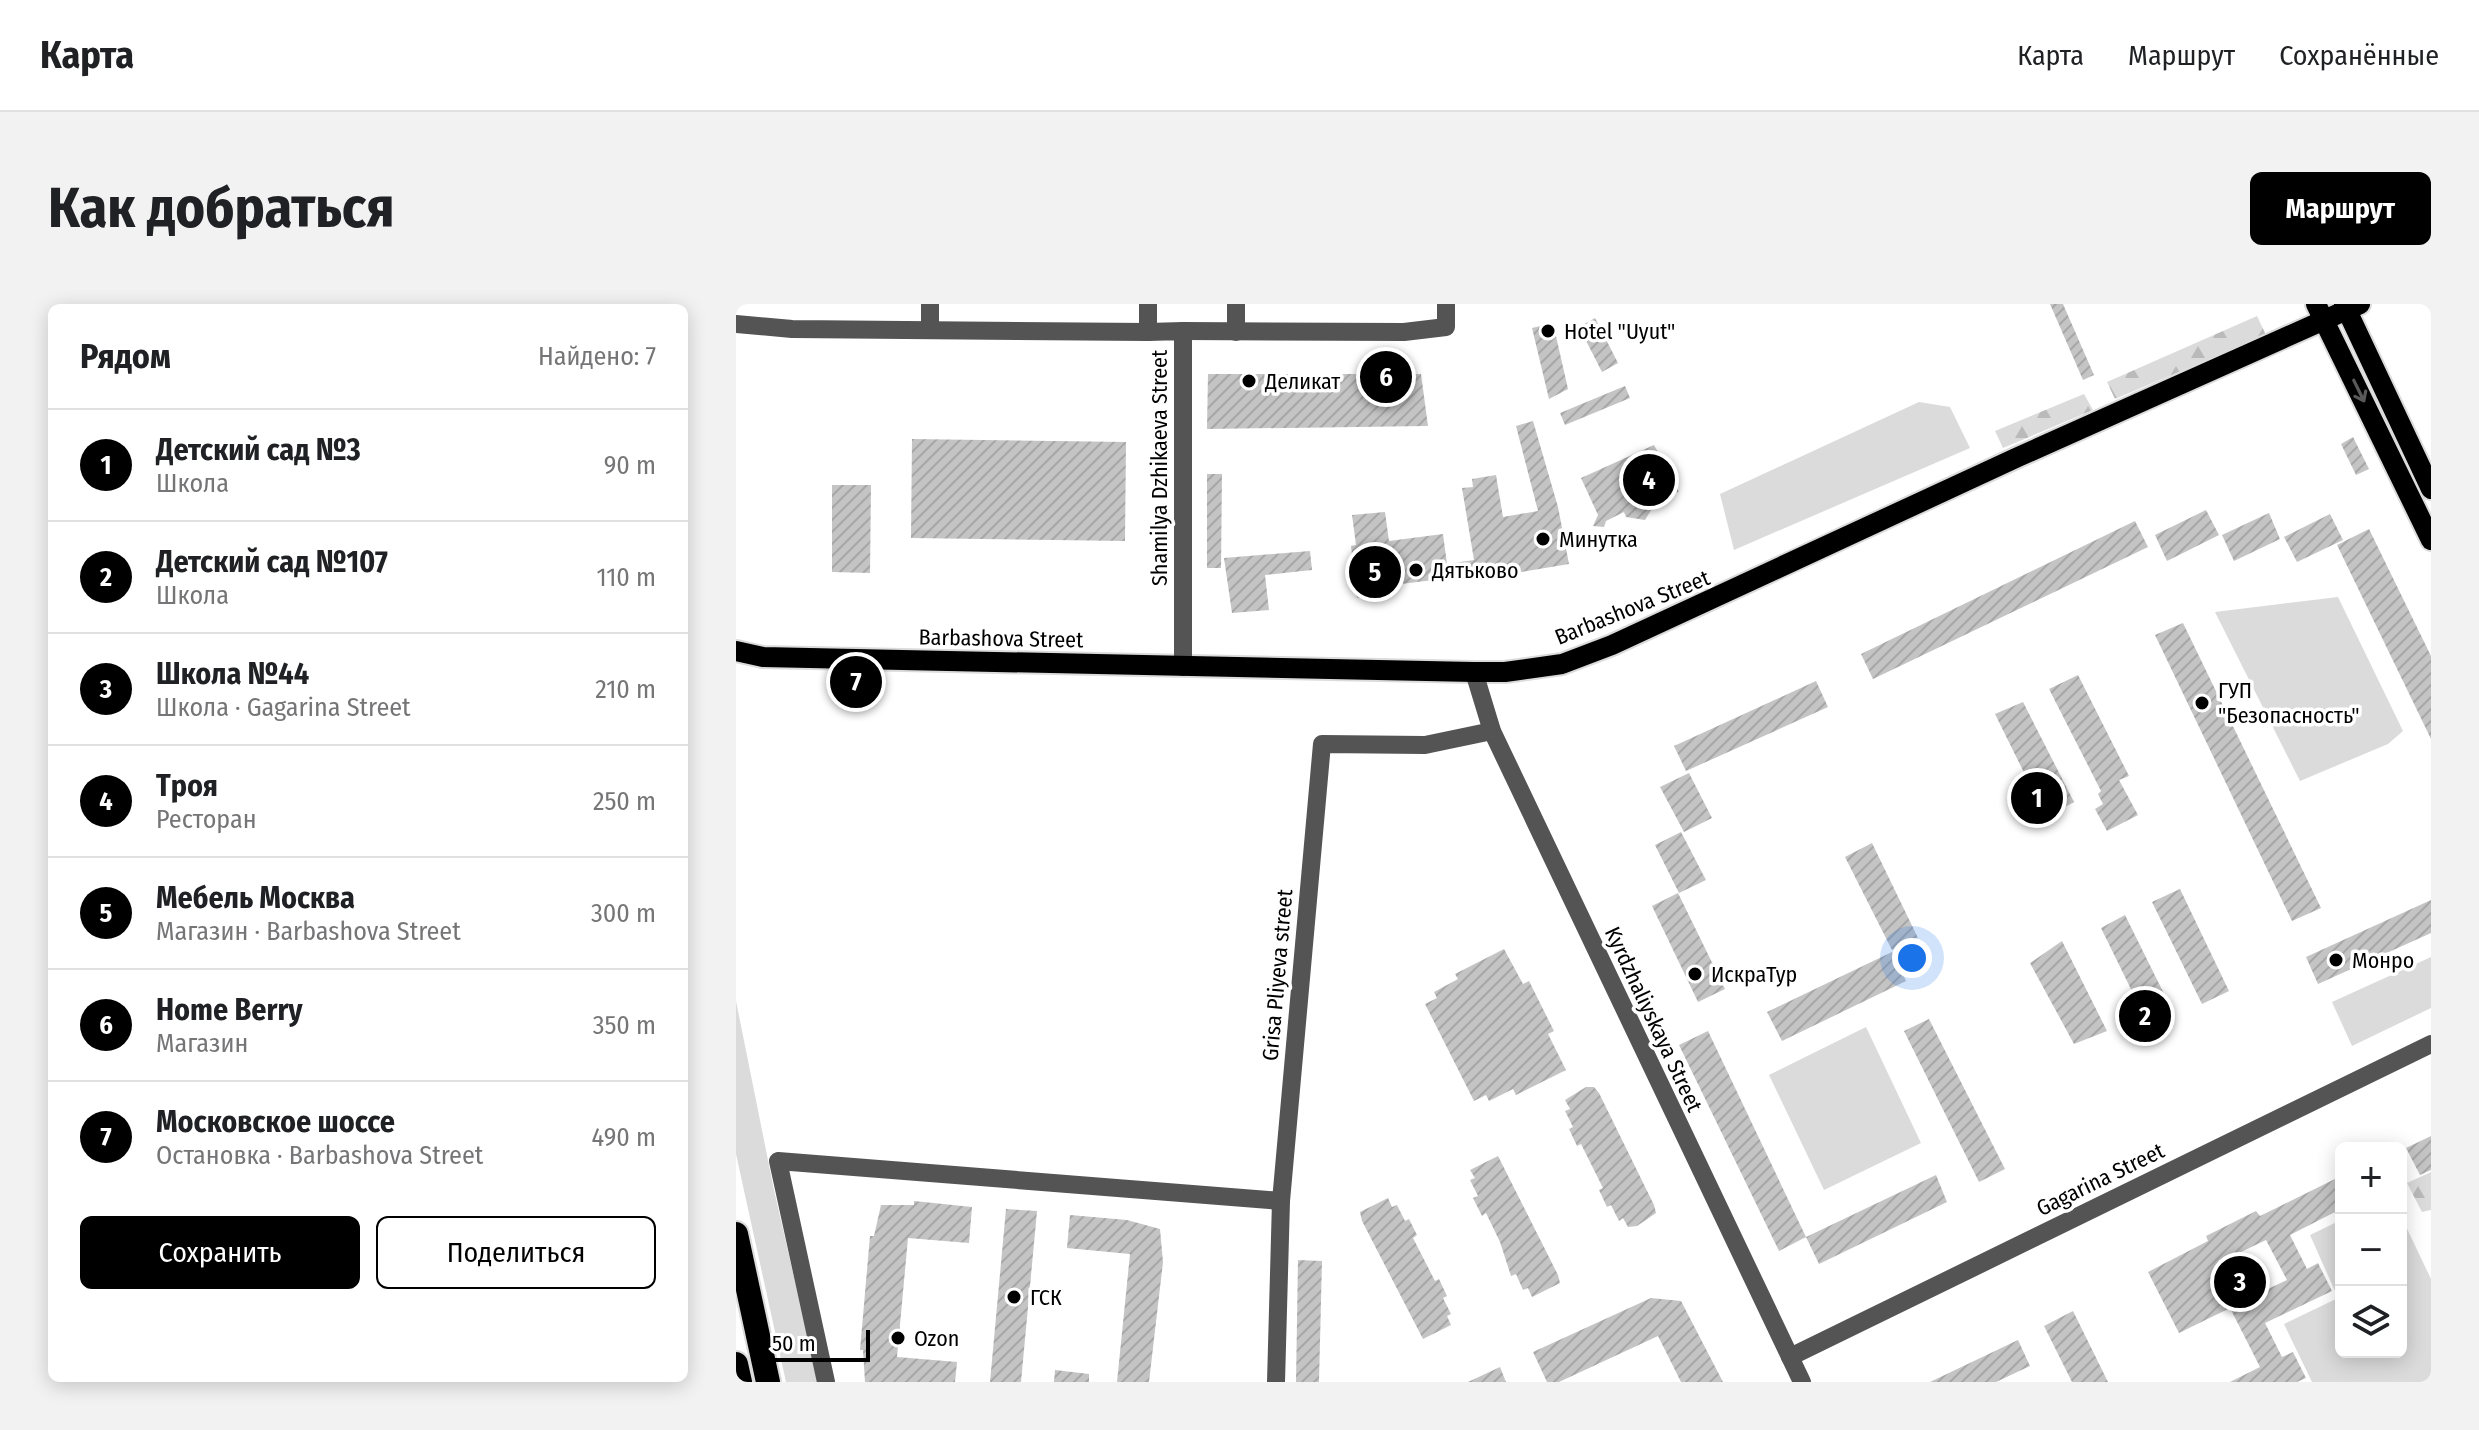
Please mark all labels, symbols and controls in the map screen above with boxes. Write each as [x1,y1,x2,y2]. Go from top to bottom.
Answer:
text: Карта [40,32,134,78]
text: Карта [2017,39,2084,72]
text: Маршрут [2128,39,2235,72]
text: Сохранённые [2279,39,2439,72]
button: Маршрут [2250,172,2431,245]
text: Как добраться [48,175,394,242]
place label: Hotel "Uyut" [1564,318,1675,345]
marker: Hotel "Uyut" [1539,322,1557,340]
text: Рядом [80,336,171,377]
text: Найдено: 7 [538,341,656,372]
pin: 6 [1360,347,1412,407]
street label: Shamilya Dzhikaeva Street [1146,349,1173,586]
place label: Деликат [1264,368,1340,395]
marker: Деликат [1240,372,1258,390]
one-way arrow [2352,378,2367,402]
text: Детский сад №3 [156,432,361,468]
text: 1 [101,450,112,481]
text: 90 m [604,450,656,481]
pin: 4 [1623,450,1675,510]
text: Школа [156,468,229,499]
place label: Минутка [1559,526,1638,553]
marker: Минутка [1534,530,1552,548]
pin: 5 [1349,542,1401,602]
text: Детский сад №107 [156,544,388,580]
place label: Дятьково [1431,557,1519,584]
marker: Дятьково [1407,561,1425,579]
text: 2 [100,562,112,593]
text: 110 m [596,562,656,593]
street label: Barbashova Street [1551,564,1714,651]
text: Школа [156,580,229,611]
street label: Barbashova Street [918,624,1084,653]
pin: 7 [830,652,882,712]
text: Школа №44 [156,656,309,692]
text: 3 [100,674,112,705]
text: 210 m [595,674,656,705]
place label: ГУП "Безопасность" [2218,677,2360,729]
text: Школа · Gagarina Street [156,692,411,723]
marker: ГУП "Безопасность" [2193,694,2211,712]
text: Троя [156,768,218,804]
pin: 1 [2011,768,2063,828]
text: 4 [99,786,113,817]
text: 250 m [593,786,656,817]
text: Ресторан [156,804,257,835]
text: Мебель Москва [156,880,355,916]
street label: Grisa Pliyeva street [1257,887,1299,1062]
text: 5 [100,898,112,929]
text: 300 m [591,898,656,929]
text: Магазин · Barbashova Street [156,916,461,947]
street label: Kyrdzhaliyskaya Street [1599,922,1709,1117]
your location [1892,938,1932,978]
place label: Монро [2352,947,2414,974]
marker: Монро [2327,951,2345,969]
place label: ИскраТур [1711,961,1797,988]
marker: ИскраТур [1686,965,1704,983]
pin: 2 [2119,986,2171,1046]
text: Home Berry [156,992,303,1028]
text: 6 [99,1010,113,1041]
text: 350 m [593,1010,656,1041]
text: Магазин [156,1028,248,1059]
text: Московское шоссе [156,1104,395,1140]
text: 7 [100,1122,112,1153]
text: 490 m [592,1122,656,1153]
street label: Gagarina Street [2032,1137,2169,1222]
text: Остановка · Barbashova Street [156,1140,483,1171]
map controls [2335,1142,2407,1358]
button: + [2335,1142,2407,1214]
button: − [2335,1214,2407,1286]
button: Сохранить [80,1216,360,1289]
button: Поделиться [376,1216,656,1289]
pin: 3 [2214,1252,2266,1312]
place label: ГСК [1030,1284,1062,1311]
button: layers [2335,1286,2407,1358]
marker: ГСК [1005,1288,1023,1306]
place label: Ozon [914,1325,959,1352]
scale bar [760,1326,870,1362]
marker: Ozon [889,1329,907,1347]
text: 50 m [772,1330,816,1357]

